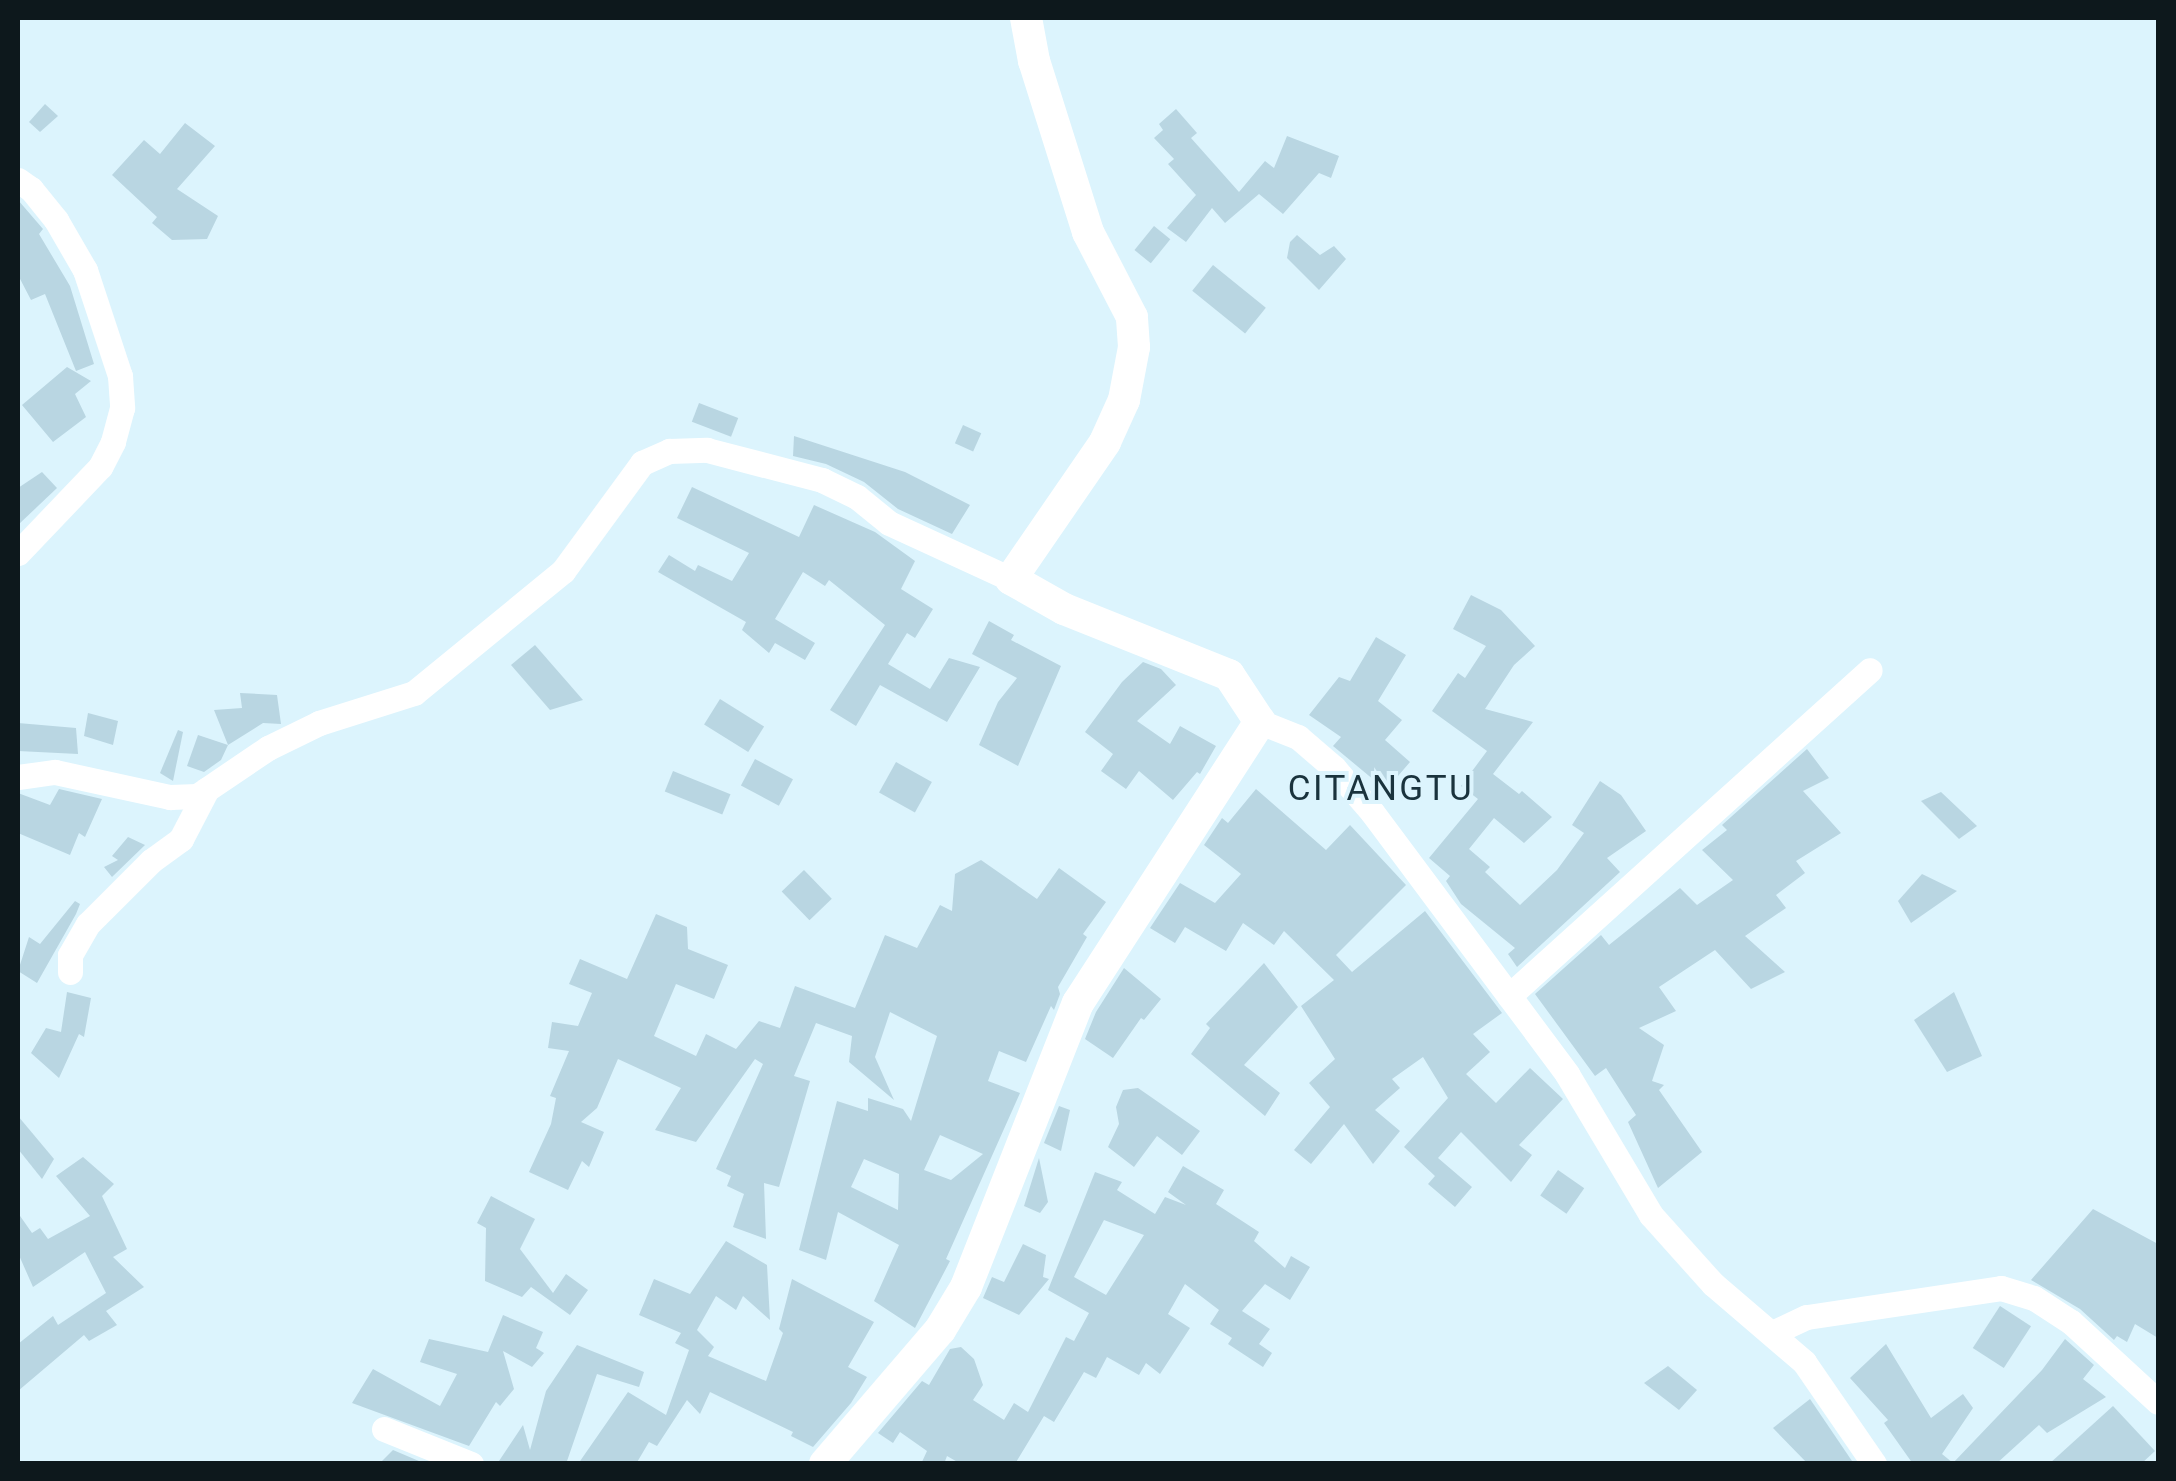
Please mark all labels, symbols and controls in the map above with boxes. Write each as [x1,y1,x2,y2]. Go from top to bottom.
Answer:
district label: CITANGTU [1288,768,1474,810]

